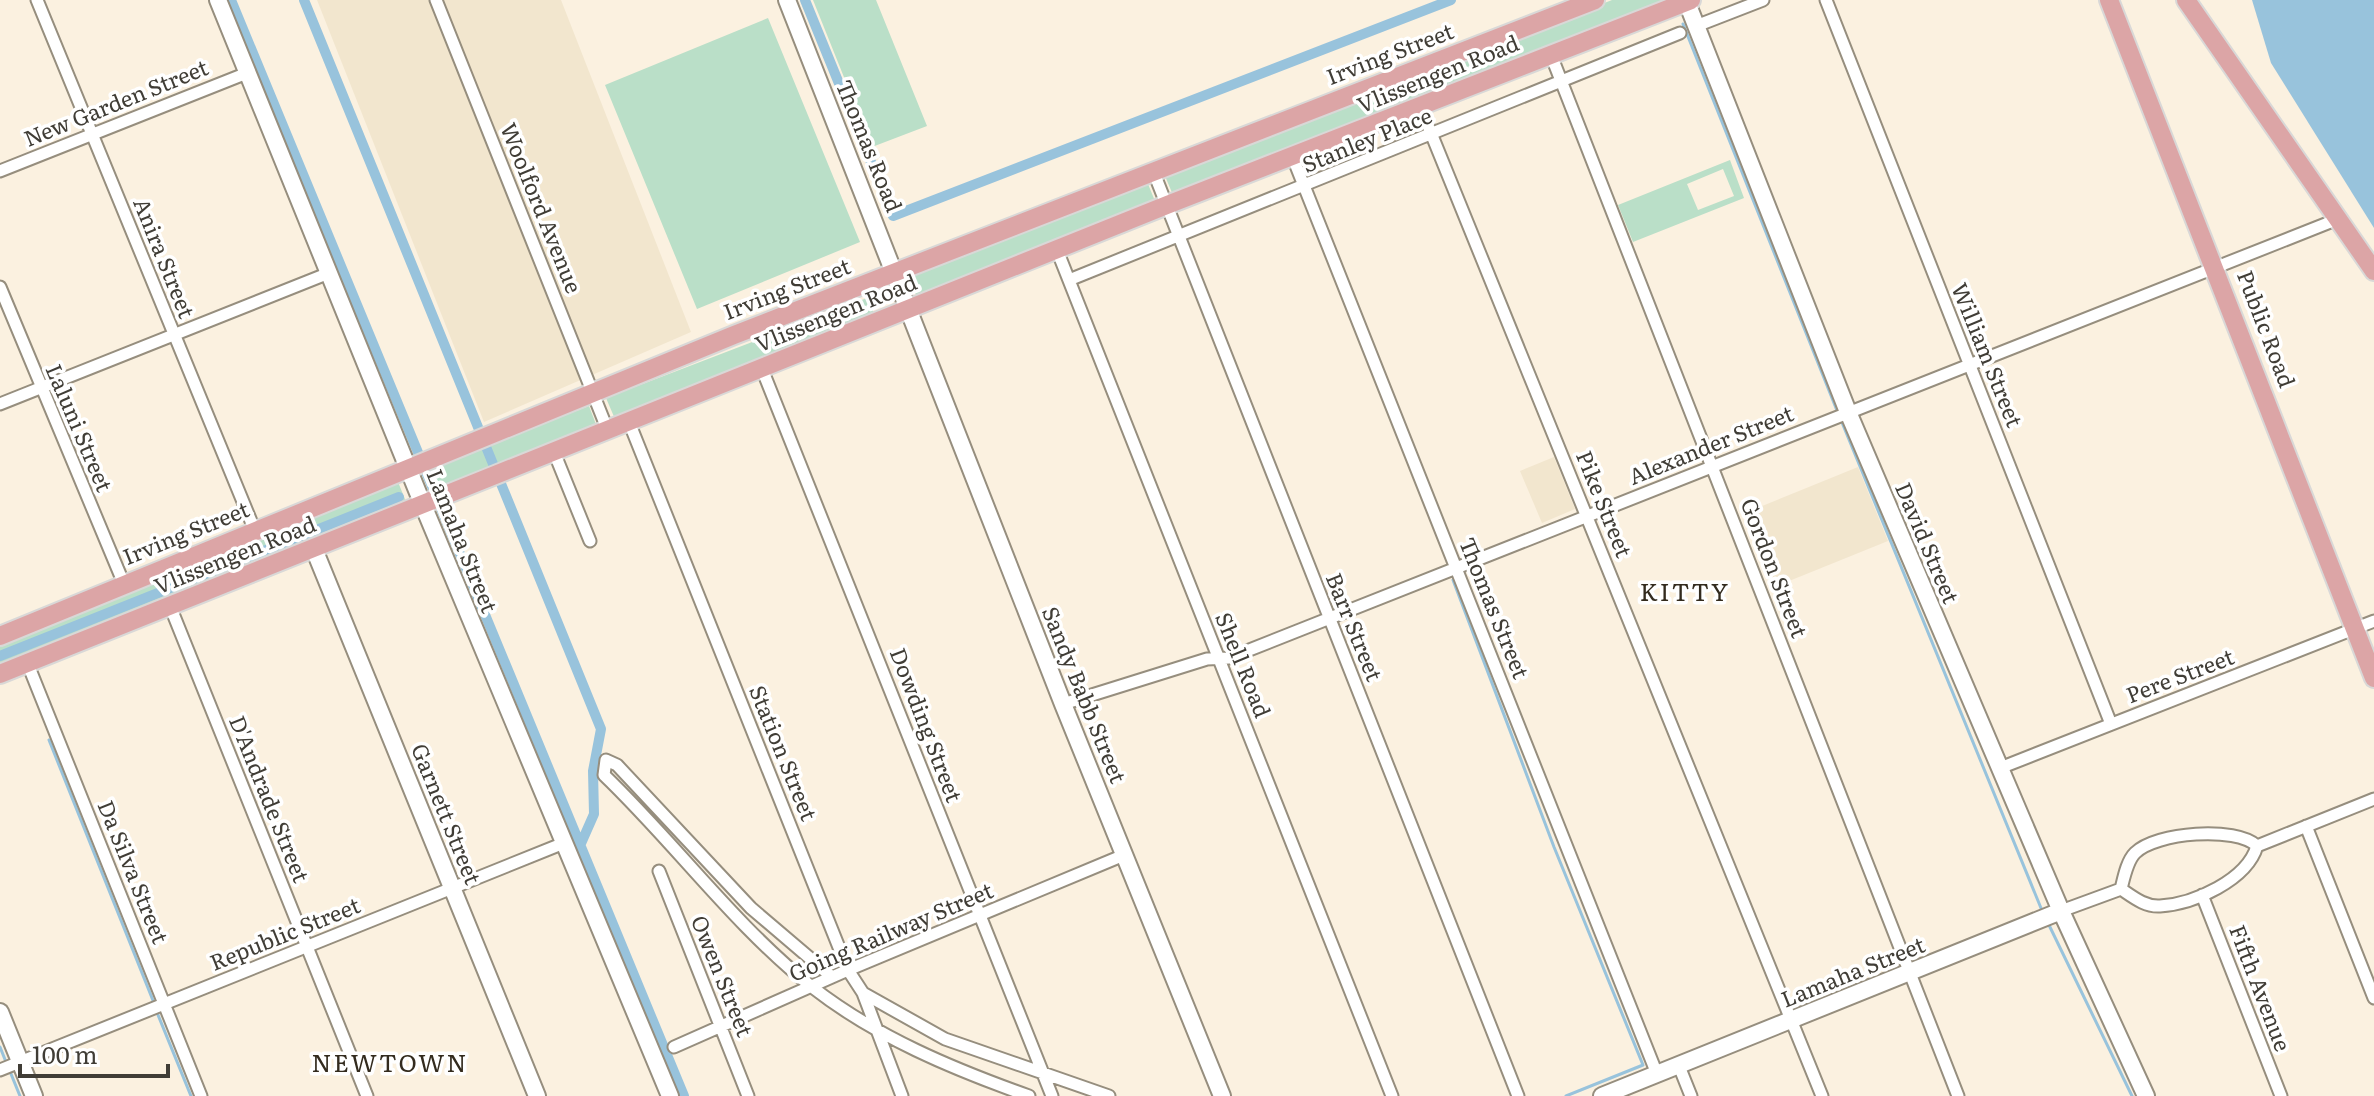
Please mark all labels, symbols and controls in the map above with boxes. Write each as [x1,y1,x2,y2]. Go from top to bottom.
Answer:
street label: Irving Street [1321,13,1458,92]
street label: Vlissengen Road [1352,25,1523,120]
street label: New Garden Street [18,49,213,154]
street label: Thomas Road [829,74,912,217]
street label: Stanley Place [1296,98,1436,180]
street label: Woolford Avenue [493,117,592,298]
street label: Anira Street [126,192,205,323]
street label: Irving Street [718,248,855,327]
street label: Vlissengen Road [750,264,921,359]
street label: Public Road [2230,265,2305,392]
street label: William Street [1944,277,2032,432]
street label: Laluni Street [39,358,122,497]
street label: Alexander Street [1623,395,1798,492]
street label: Pike Street [1569,445,1642,562]
street label: Lamaha Street [420,464,507,617]
street label: David Street [1888,477,1969,608]
street label: Irving Street [117,491,254,572]
street label: Gordon Street [1734,493,1817,642]
street label: Vlissengen Road [149,506,320,601]
street label: Thomas Street [1452,532,1539,683]
street label: Barr Street [1319,567,1392,686]
district label: KITTY [1640,573,1730,608]
street label: Sandy Babb Street [1035,601,1136,788]
street label: Shell Road [1208,607,1281,722]
street label: Pere Street [2121,639,2238,710]
street label: Dowding Street [883,642,972,807]
street label: Station Street [742,680,827,825]
street label: D'Andrade Street [222,710,319,887]
street label: Garnett Street [404,738,491,889]
street label: Da Silva Street [91,795,178,948]
street label: Going Railway Street [783,873,998,989]
street label: Republic Street [204,887,365,978]
street label: Owen Street [684,910,763,1041]
street label: Fifth Avenue [2222,919,2301,1056]
street label: Lamaha Street [1776,927,1929,1014]
scale bar [20,1028,168,1078]
text: 100 m [32,1036,98,1071]
district label: NEWTOWN [311,1044,469,1079]

